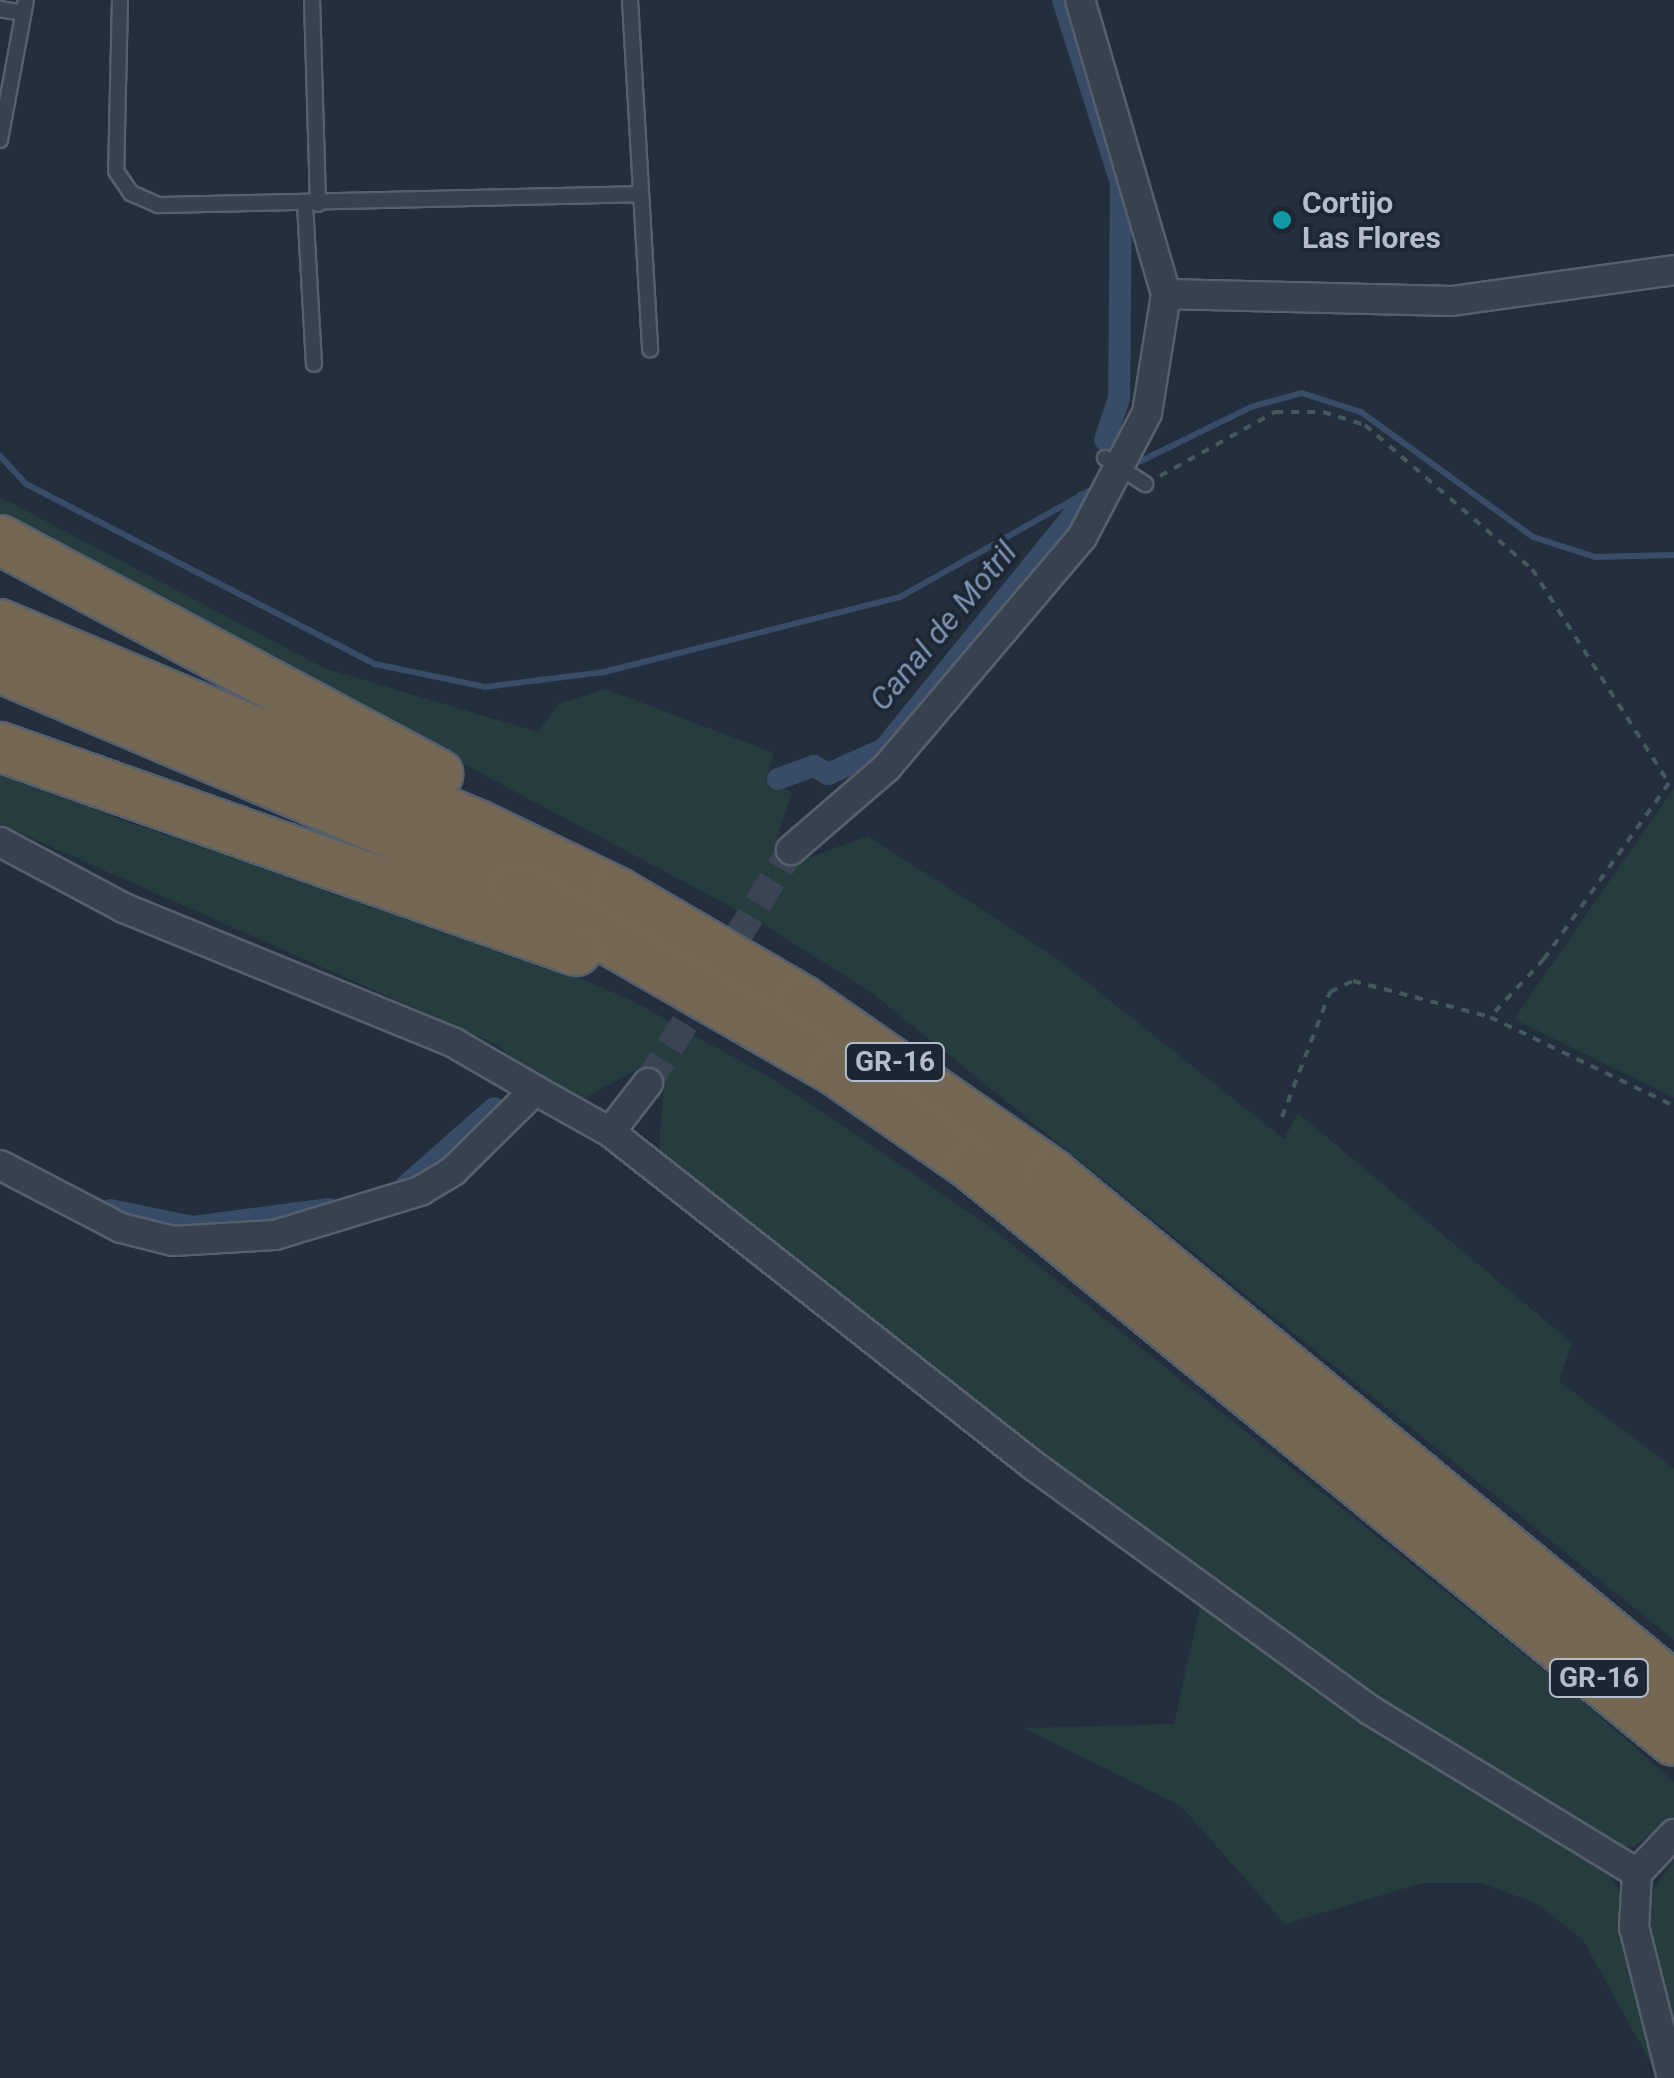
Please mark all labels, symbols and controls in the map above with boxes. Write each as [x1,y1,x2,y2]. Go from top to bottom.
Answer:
place label: Cortijo Las Flores [1302,185,1441,256]
marker: Cortijo Las Flores [1271,209,1293,231]
water label: Canal de Motril [861,534,1025,718]
road number: GR-16 [842,1039,948,1085]
road number: GR-16 [1546,1655,1652,1701]

